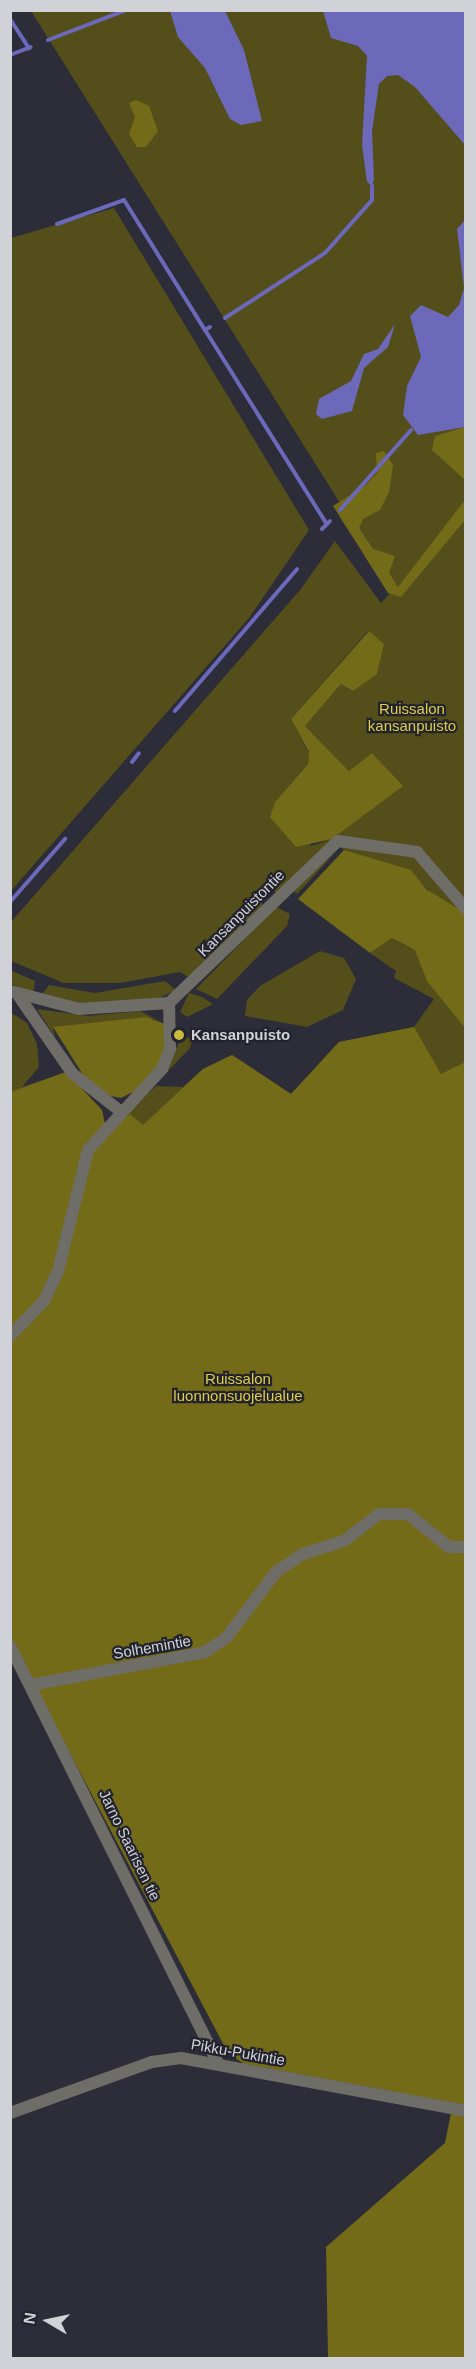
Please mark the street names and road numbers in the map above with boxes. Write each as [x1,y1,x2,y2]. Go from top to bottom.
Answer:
street label: Kansanpuistontie [194,866,288,960]
street label: Solhemintie [112,1631,192,1663]
street label: Jarno Saarisen tie [95,1787,165,1903]
street label: Pikku-Pukintie [190,2035,286,2069]

